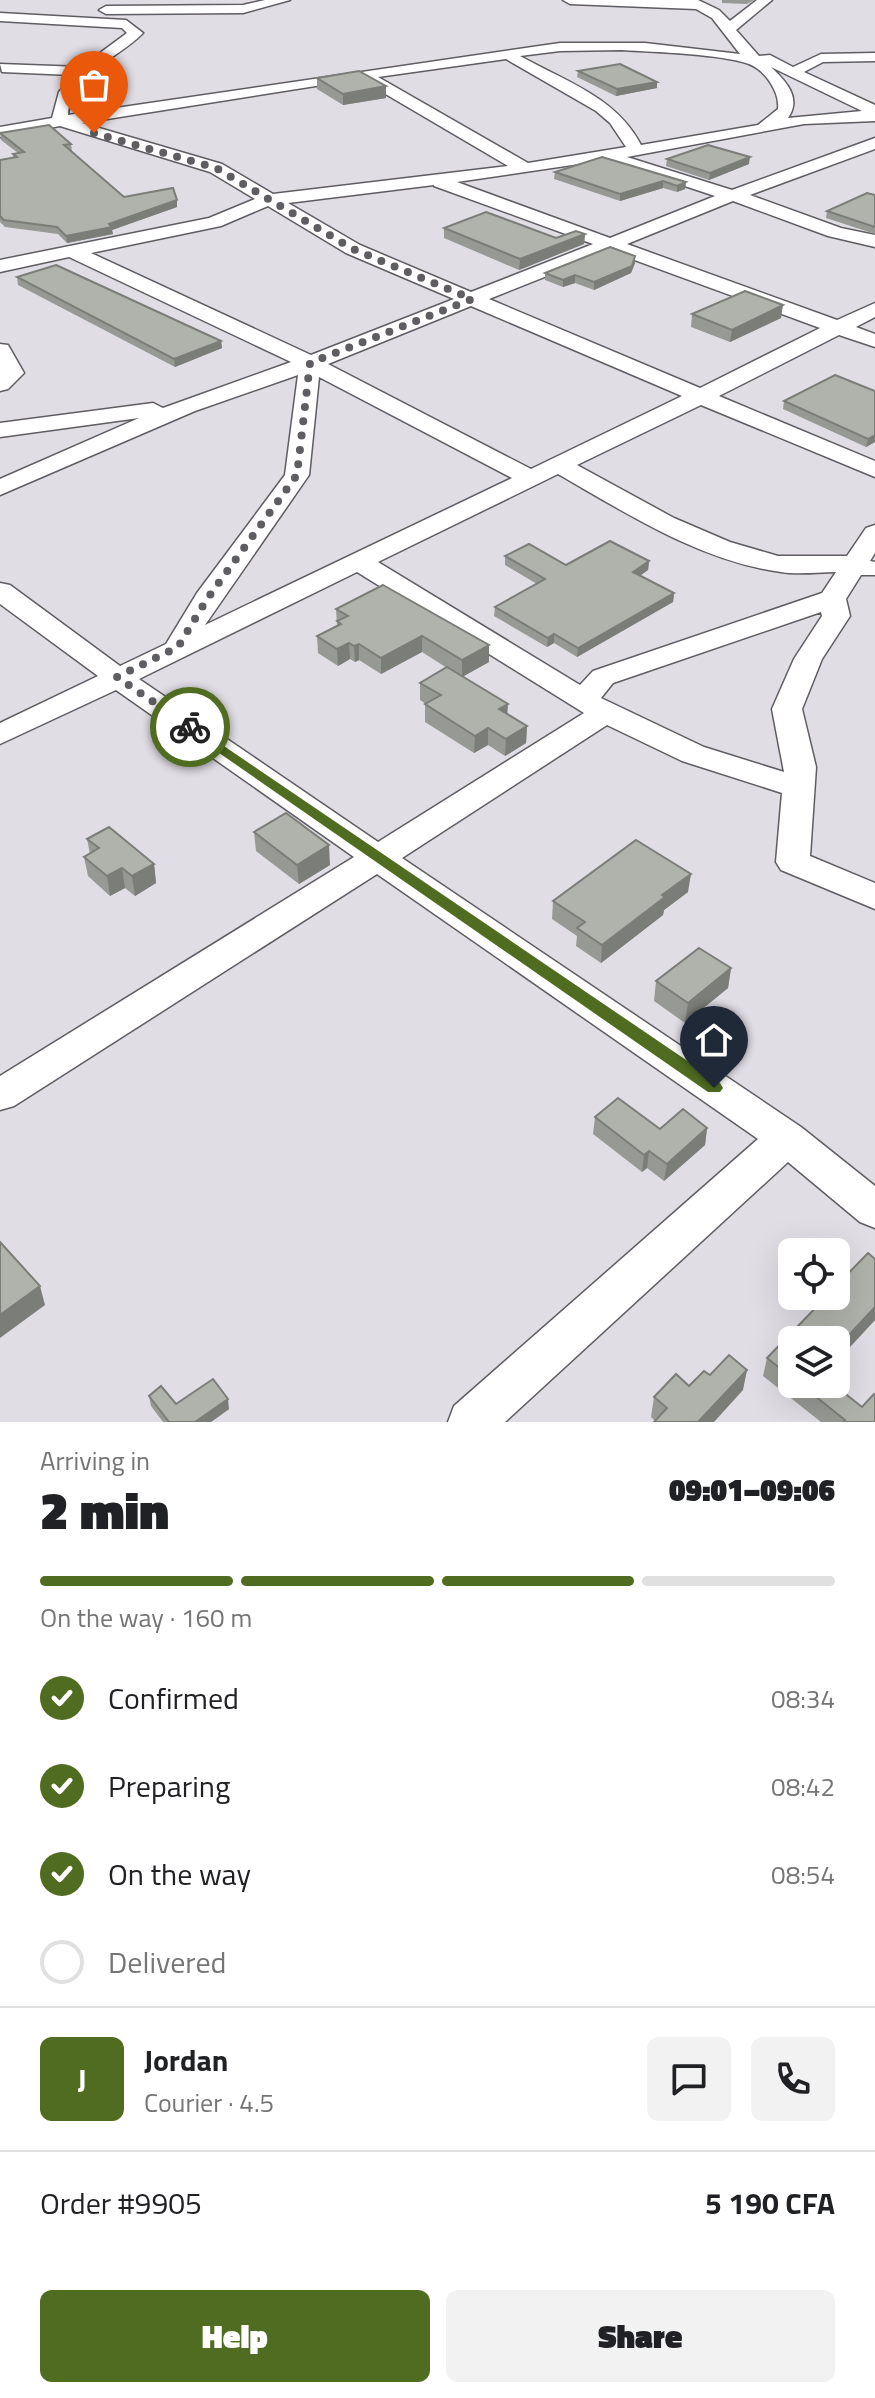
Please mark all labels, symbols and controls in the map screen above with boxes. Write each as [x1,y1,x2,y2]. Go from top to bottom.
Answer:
pin [60,51,128,133]
icon: bag [72,63,116,107]
courier [150,687,230,767]
icon: bike [168,705,212,749]
pin [680,1006,748,1088]
icon: home [692,1018,736,1062]
map controls [778,1238,850,1398]
button: locate [778,1238,850,1310]
button: layers [778,1326,850,1398]
text: Arriving in [40,1441,150,1480]
text: 09:01–09:06 [669,1467,835,1513]
text: 2 min [40,1470,169,1549]
text: On the way · 160 m [40,1598,252,1637]
text: Confirmed [108,1675,239,1721]
icon: check [40,1676,84,1720]
text: 08:34 [771,1679,835,1718]
text: Preparing [108,1763,230,1809]
icon: check [40,1764,84,1808]
text: 08:42 [771,1767,835,1806]
text: On the way [108,1851,251,1897]
icon: check [40,1852,84,1896]
text: 08:54 [771,1855,835,1894]
text: Delivered [108,1939,226,1985]
text: Jordan [144,2037,228,2083]
button: chat [647,2037,731,2121]
button: phone [751,2037,835,2121]
text: J [77,2056,87,2102]
text: Courier · 4.5 [144,2083,274,2122]
text: Order #9905 [40,2180,202,2226]
text: 5 190 CFA [705,2180,835,2226]
button: Help [40,2290,430,2382]
button: Share [446,2290,835,2382]

